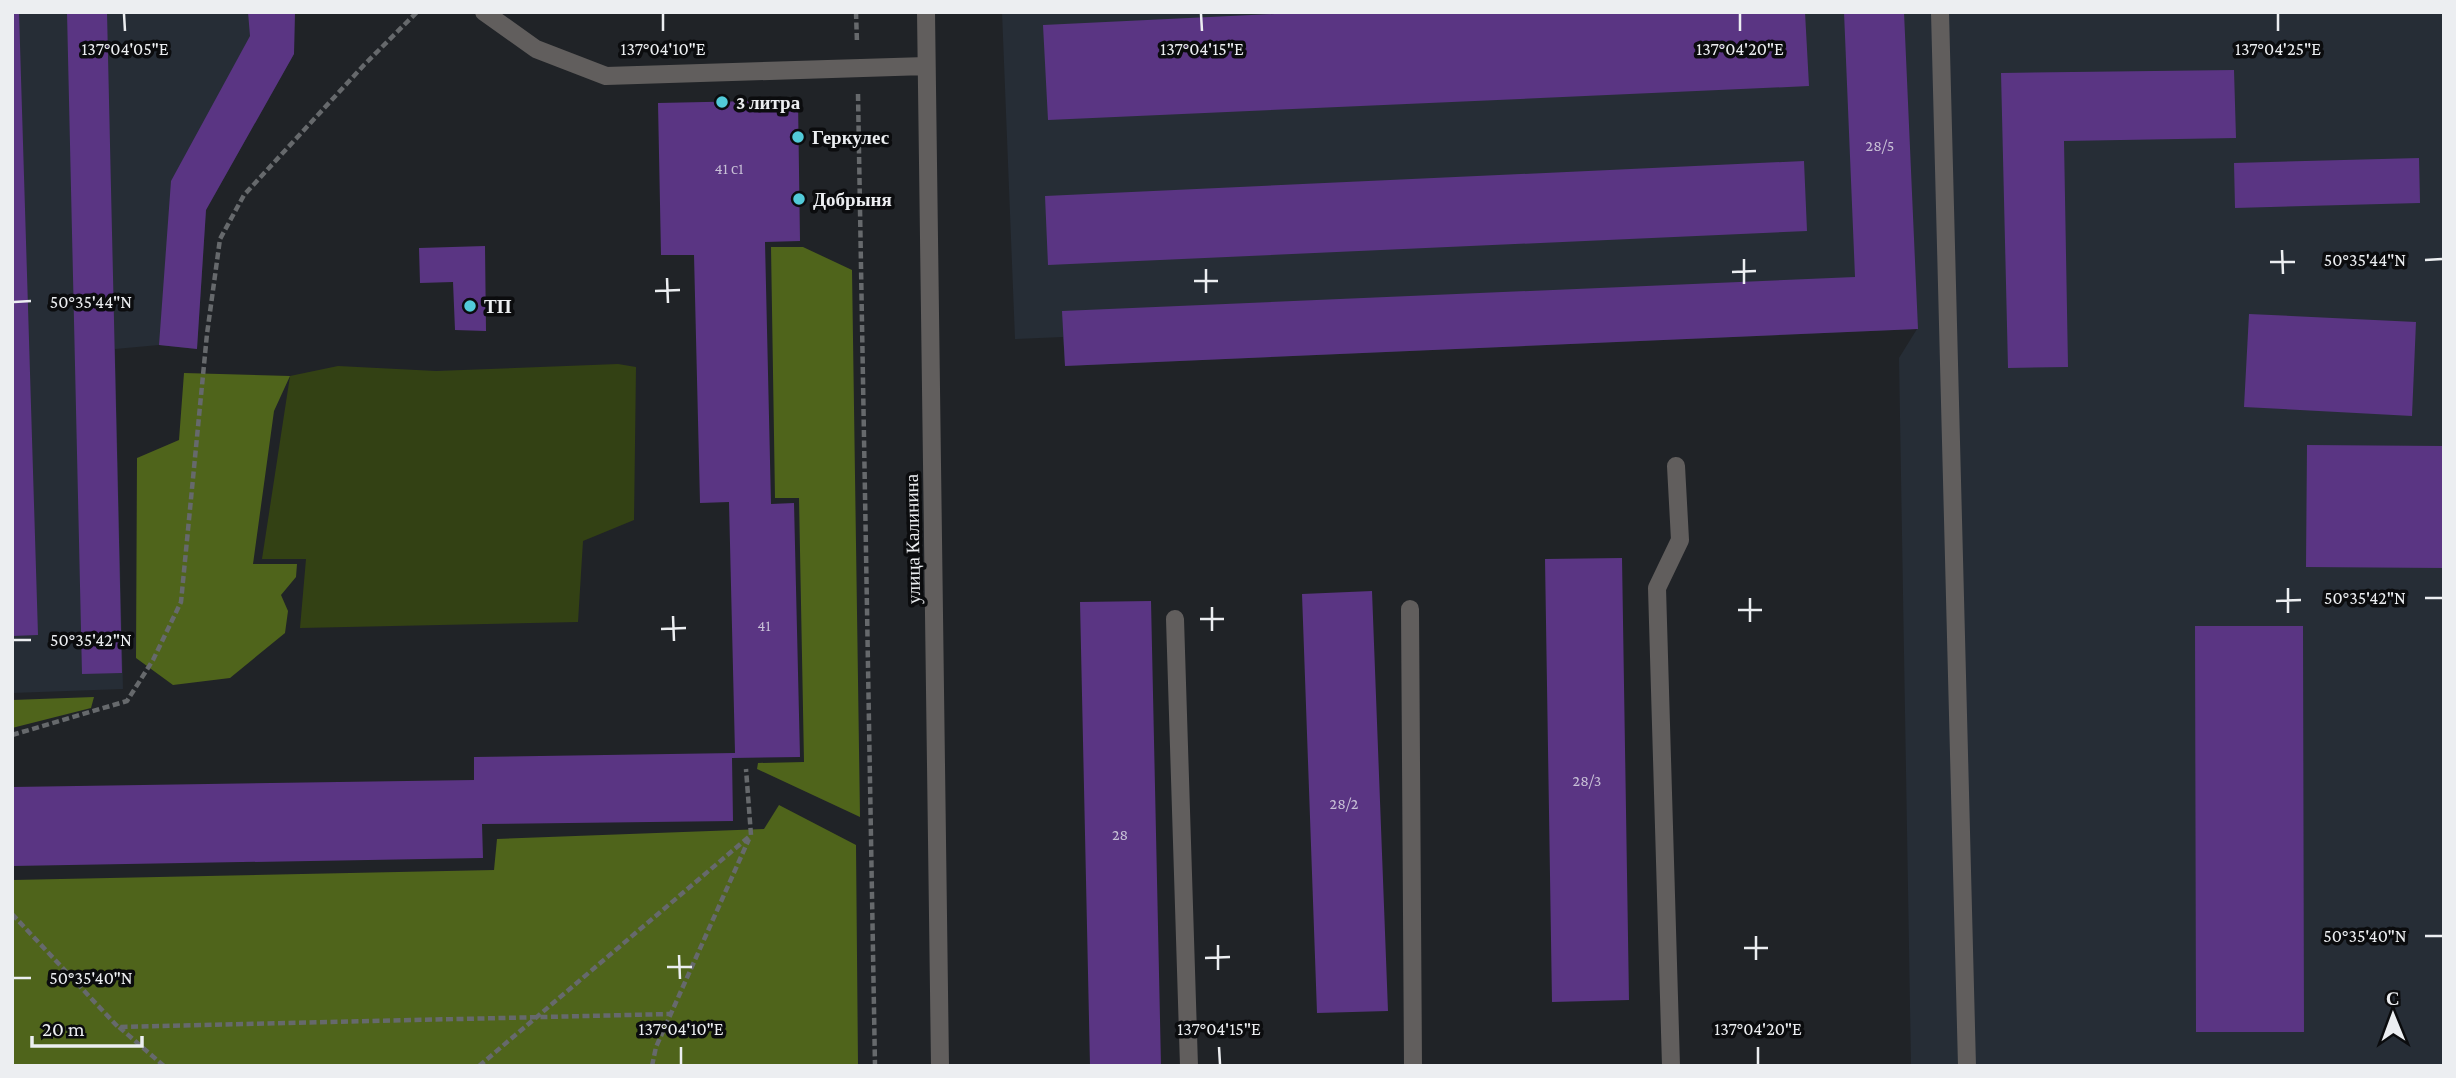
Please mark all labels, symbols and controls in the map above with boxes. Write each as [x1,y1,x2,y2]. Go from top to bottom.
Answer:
text: 137°04'05"E [81,39,169,59]
text: 137°04'10"E [620,39,706,59]
text: 137°04'15"E [1160,39,1244,59]
text: 137°04'20"E [1696,39,1784,59]
text: 137°04'25"E [2235,39,2321,59]
place label: 3 литра [736,92,801,113]
marker: 3 литра [714,94,730,110]
place label: Геркулес [812,127,889,148]
marker: Геркулес [790,129,806,145]
house number: 28/5 [1866,137,1894,154]
house number: 41 с1 [715,160,743,177]
place label: Добрыня [813,189,892,210]
marker: Добрыня [791,191,807,207]
text: 50°35'44"N [2324,250,2406,270]
text: 50°35'44"N [50,292,132,312]
place label: ТП [484,296,512,317]
marker: ТП [462,298,478,314]
street label: улица Калинина [901,473,924,604]
text: 50°35'42"N [2324,588,2406,608]
house number: 41 [757,617,771,634]
text: 50°35'42"N [50,630,132,650]
house number: 28/3 [1573,772,1601,789]
house number: 28/2 [1330,795,1359,812]
house number: 28 [1112,826,1128,843]
text: 50°35'40"N [2323,926,2407,946]
text: 50°35'40"N [49,968,133,988]
north arrow [2358,980,2428,1050]
text: С [2386,988,2400,1009]
scale bar [32,1004,142,1048]
text: 20 m [42,1017,85,1041]
text: 137°04'10"E [638,1019,724,1039]
text: 137°04'15"E [1177,1019,1261,1039]
text: 137°04'20"E [1714,1019,1802,1039]

